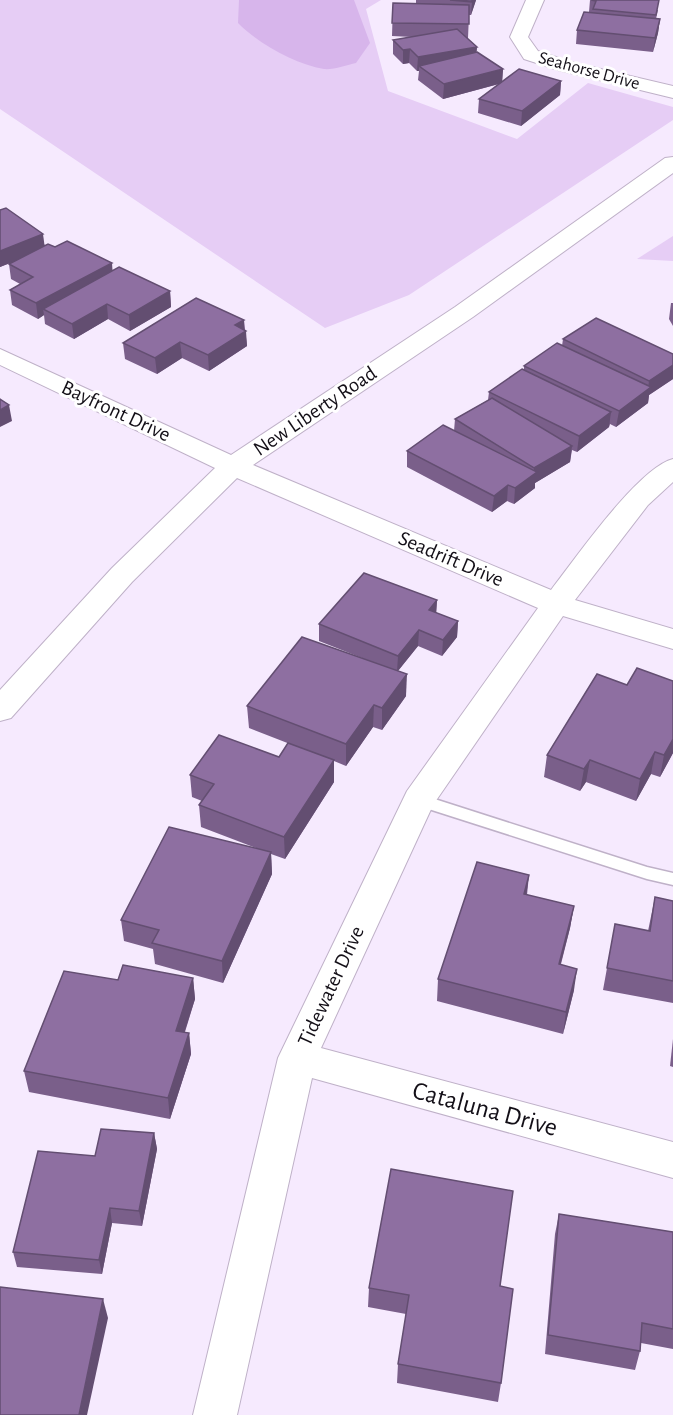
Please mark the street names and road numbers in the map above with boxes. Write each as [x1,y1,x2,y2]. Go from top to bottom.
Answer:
street label: Seahorse Drive [536,49,642,93]
street label: New Liberty Road [250,362,380,460]
street label: Bayfront Drive [58,377,174,445]
street label: Seadrift Drive [395,527,507,591]
street label: Tidewater Drive [294,923,368,1049]
street label: Cataluna Drive [410,1077,560,1141]

